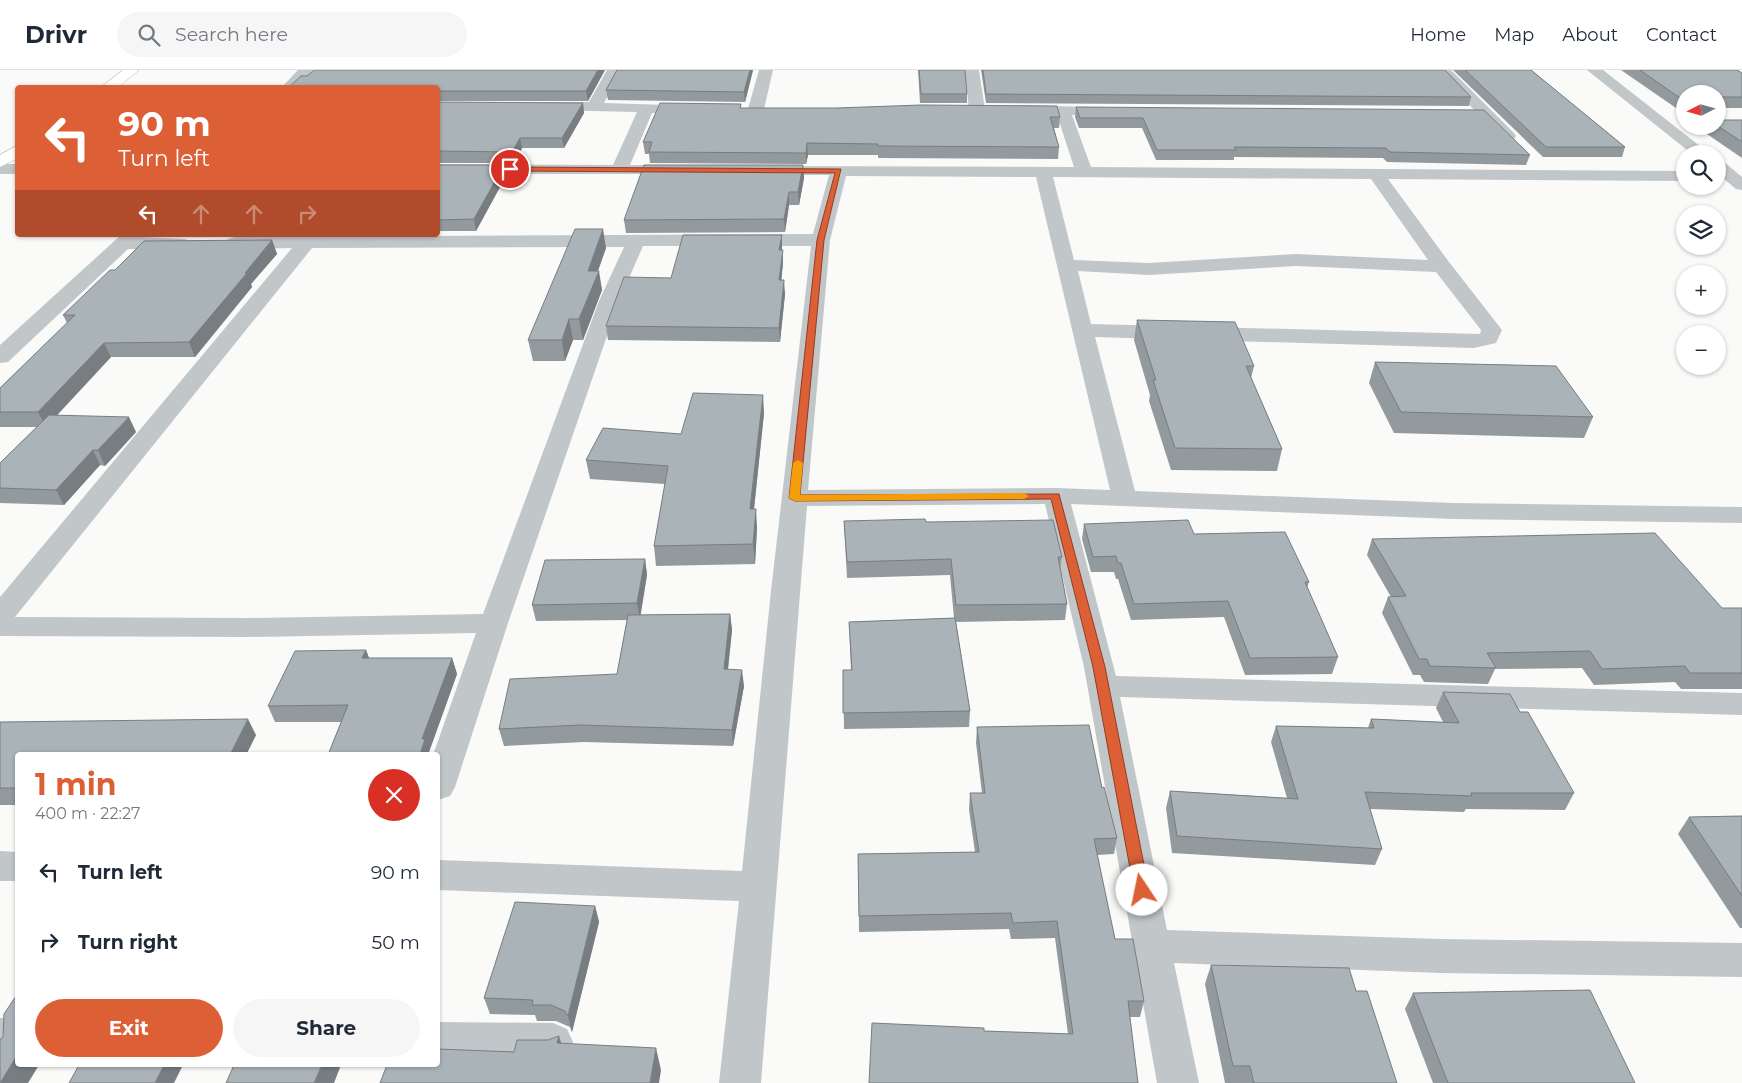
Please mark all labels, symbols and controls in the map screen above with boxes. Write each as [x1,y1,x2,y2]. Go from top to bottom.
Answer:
search box [117,12,467,57]
text: Drivr [25,20,87,49]
icon: search [135,21,163,49]
text: Search here [175,23,288,46]
text: Home [1410,24,1466,46]
text: Map [1494,24,1534,46]
text: About [1562,24,1618,46]
text: Contact [1646,24,1717,46]
north arrow [1676,85,1726,135]
map controls [1676,85,1726,375]
text: 90 m [118,102,211,145]
icon: left [35,105,100,170]
text: Turn left [118,145,210,172]
button: search [1676,145,1726,195]
pin [489,148,531,190]
icon: arrive [496,155,524,183]
icon: left [134,200,162,228]
icon: ahead [187,200,215,228]
icon: ahead [240,200,268,228]
icon: right [293,200,321,228]
button: layers [1676,205,1726,255]
button: + [1676,265,1726,315]
button: − [1676,325,1726,375]
text: 1 min [35,766,116,803]
button: close [368,769,420,821]
text: 400 m · 22:27 [35,804,140,823]
icon: left [35,858,63,886]
text: Turn left [78,861,163,884]
text: 90 m [371,861,420,884]
position arrow [1115,863,1167,915]
icon: right [35,928,63,956]
text: Turn right [78,931,178,954]
text: 50 m [372,931,420,954]
button: Exit [35,999,223,1057]
button: Share [233,999,420,1057]

